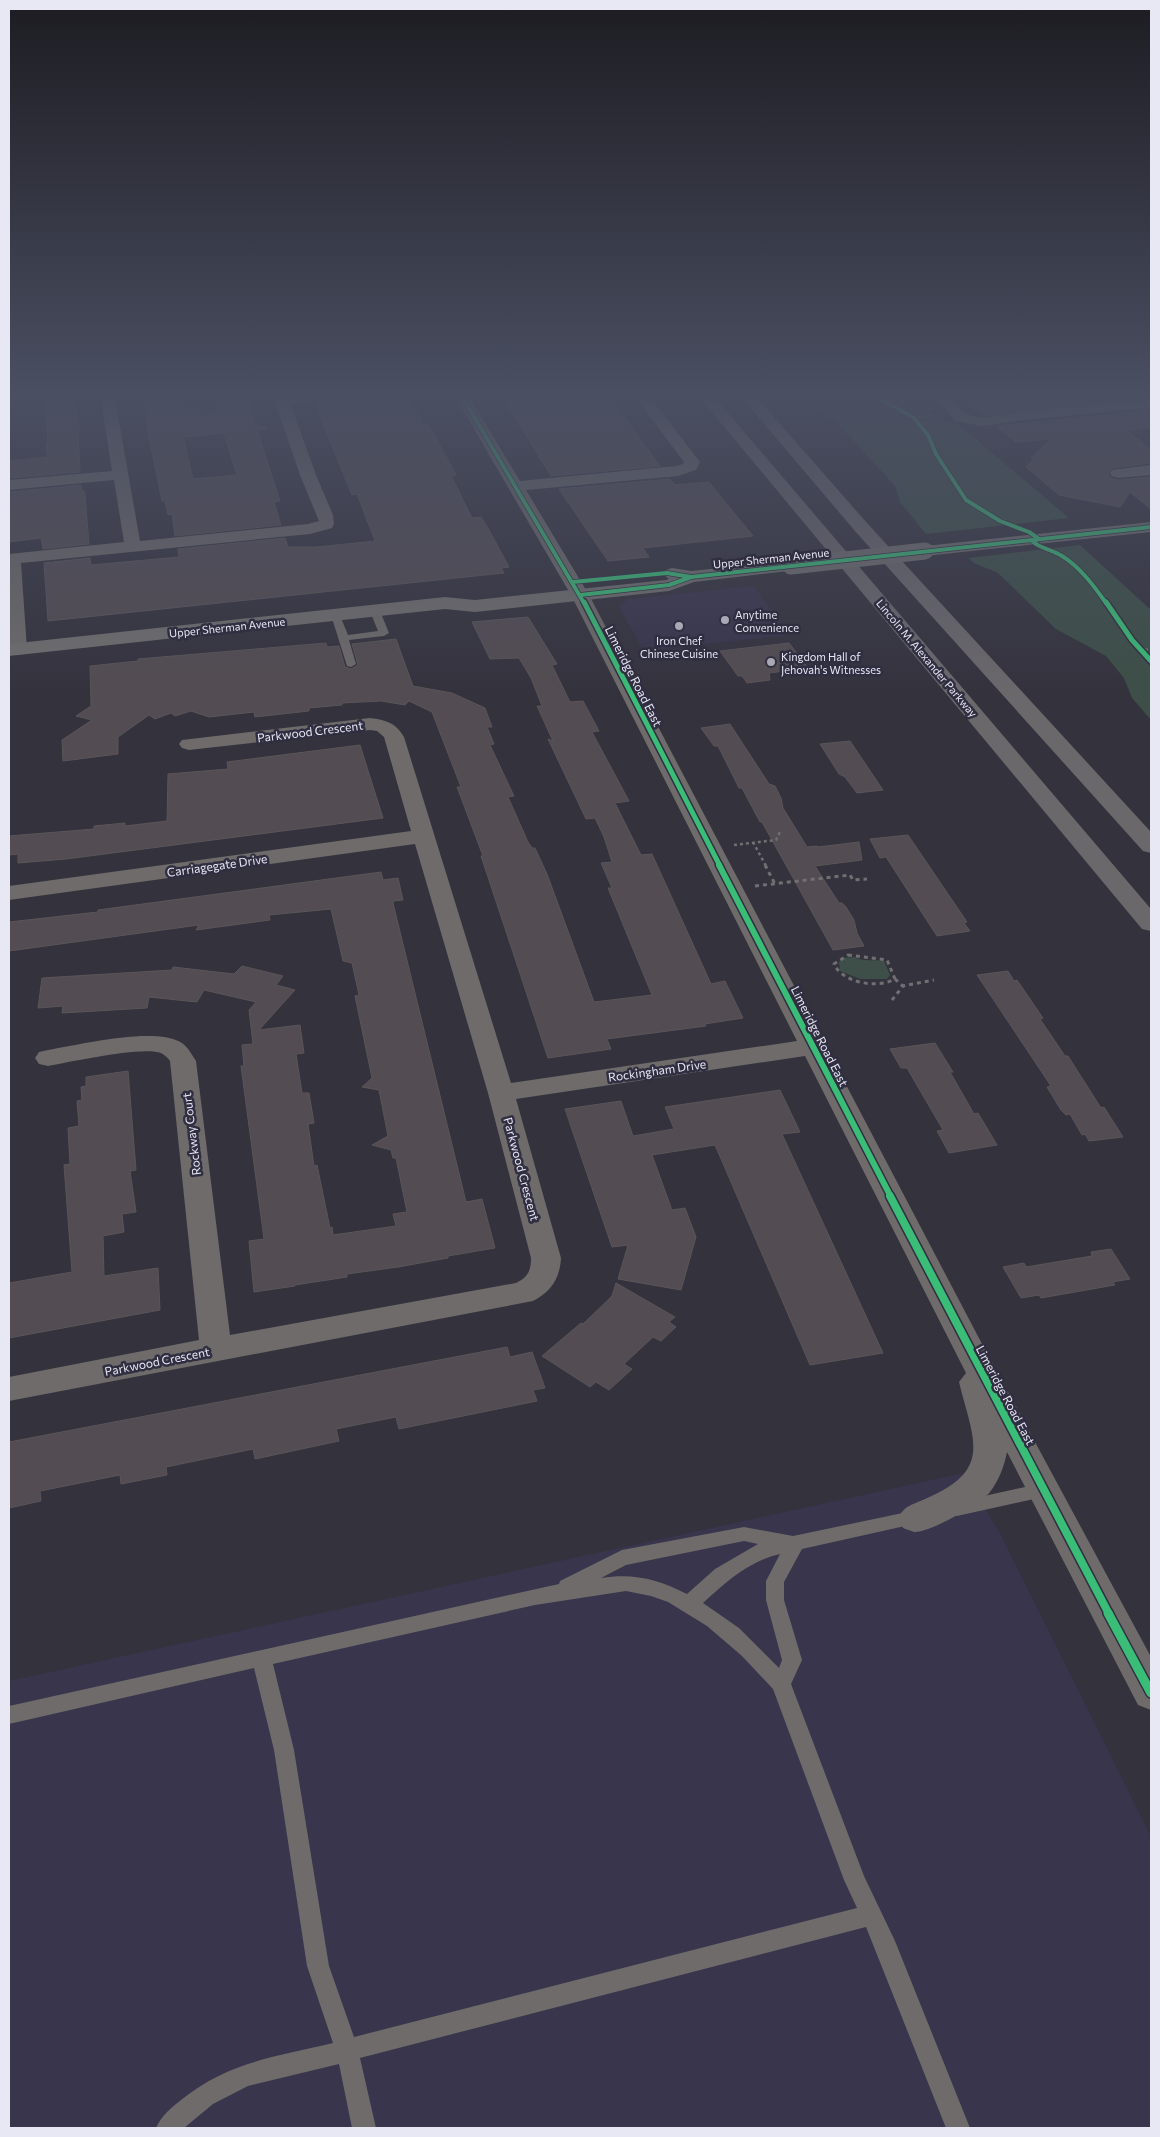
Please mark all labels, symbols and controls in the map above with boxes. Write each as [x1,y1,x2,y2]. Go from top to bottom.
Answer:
street label: Upper Sherman Avenue [712,545,830,571]
street label: Lincoln M. Alexander Parkway [874,596,980,720]
place label: Anytime Convenience [735,608,799,634]
street label: Upper Sherman Avenue [168,614,286,640]
marker: Anytime Convenience [719,614,731,626]
marker: Iron Chef Chinese Cuisine [673,620,685,632]
street label: Limeridge Road East [603,624,665,729]
place label: Iron Chef Chinese Cuisine [640,634,718,660]
place label: Kingdom Hall of Jehovah's Witnesses [781,650,881,677]
marker: Kingdom Hall of Jehovah's Witnesses [765,656,777,668]
street label: Parkwood Crescent [256,718,364,744]
street label: Carriagegate Drive [166,851,268,879]
street label: Limeridge Road East [789,984,851,1089]
street label: Rockingham Drive [607,1056,707,1084]
street label: Rockway Court [179,1092,203,1176]
street label: Parkwood Crescent [501,1116,543,1222]
street label: Limeridge Road East [974,1343,1038,1447]
street label: Parkwood Crescent [103,1344,211,1378]

